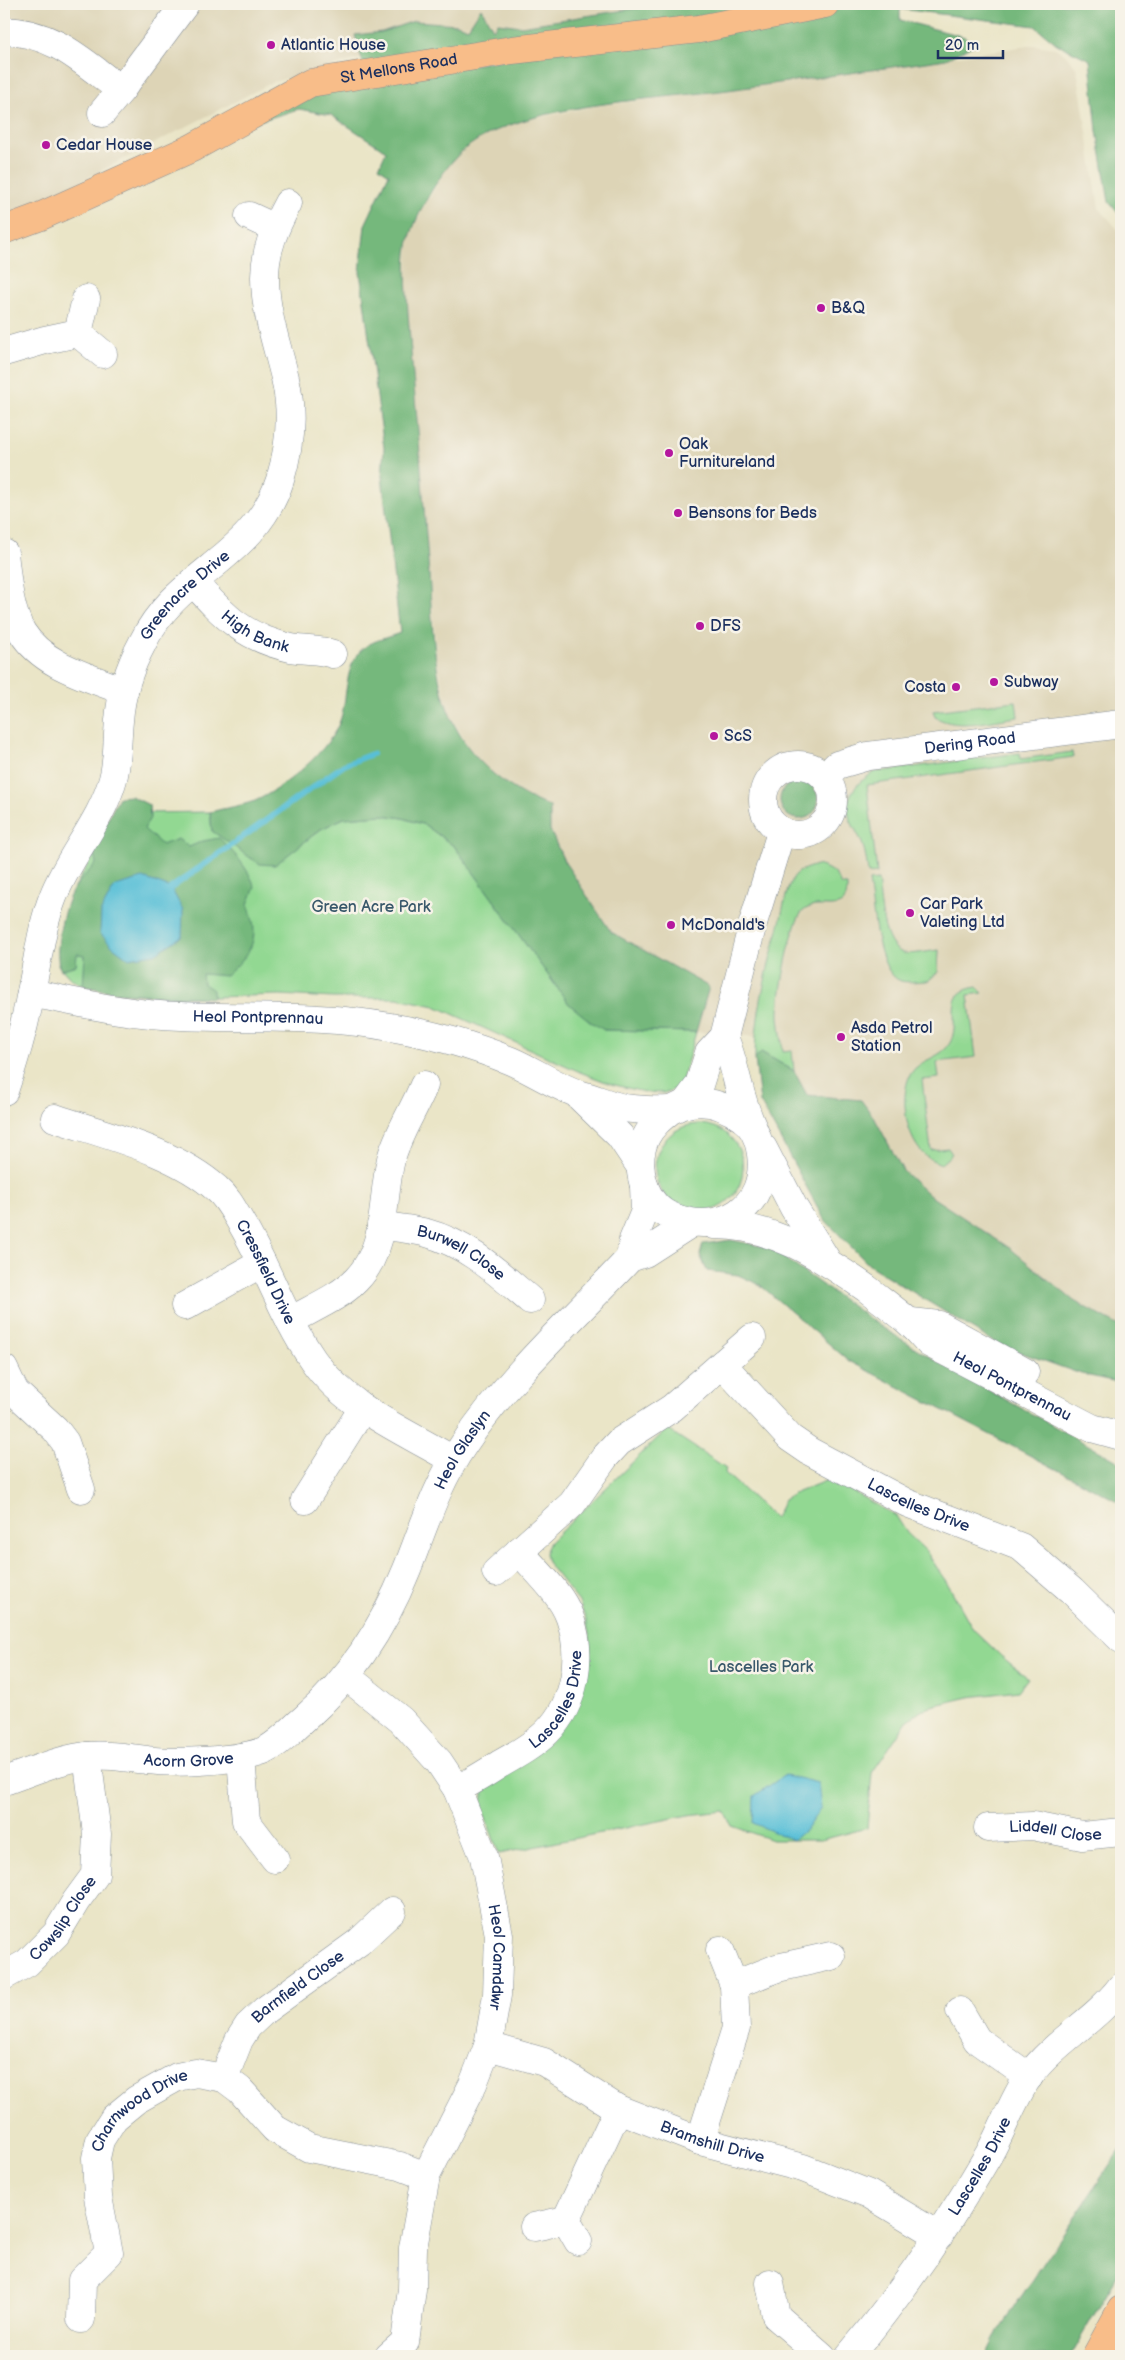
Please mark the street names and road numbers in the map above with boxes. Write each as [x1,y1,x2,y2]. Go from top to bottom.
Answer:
street label: St Mellons Road [339,50,459,87]
street label: Greenacre Drive [136,546,234,644]
street label: High Bank [217,606,291,657]
street label: Dering Road [923,728,1017,758]
street label: Heol Pontprennau [192,1007,324,1029]
street label: Cressfield Drive [232,1216,300,1328]
street label: Burwell Close [415,1221,509,1285]
street label: Heol Pontprennau [950,1348,1075,1425]
street label: Heol Glaslyn [430,1406,495,1493]
street label: Lascelles Drive [864,1474,973,1536]
street label: Lascelles Drive [525,1650,586,1753]
street label: Acorn Grove [143,1748,235,1771]
street label: Liddell Close [1009,1816,1103,1846]
street label: Cowslip Close [25,1872,101,1965]
street label: Heol Camddwr [484,1903,509,2012]
street label: Barnfield Close [248,1946,348,2027]
street label: Charnwood Drive [88,2065,190,2154]
street label: Lascelles Drive [945,2114,1015,2219]
street label: Bramshill Drive [657,2117,767,2167]

